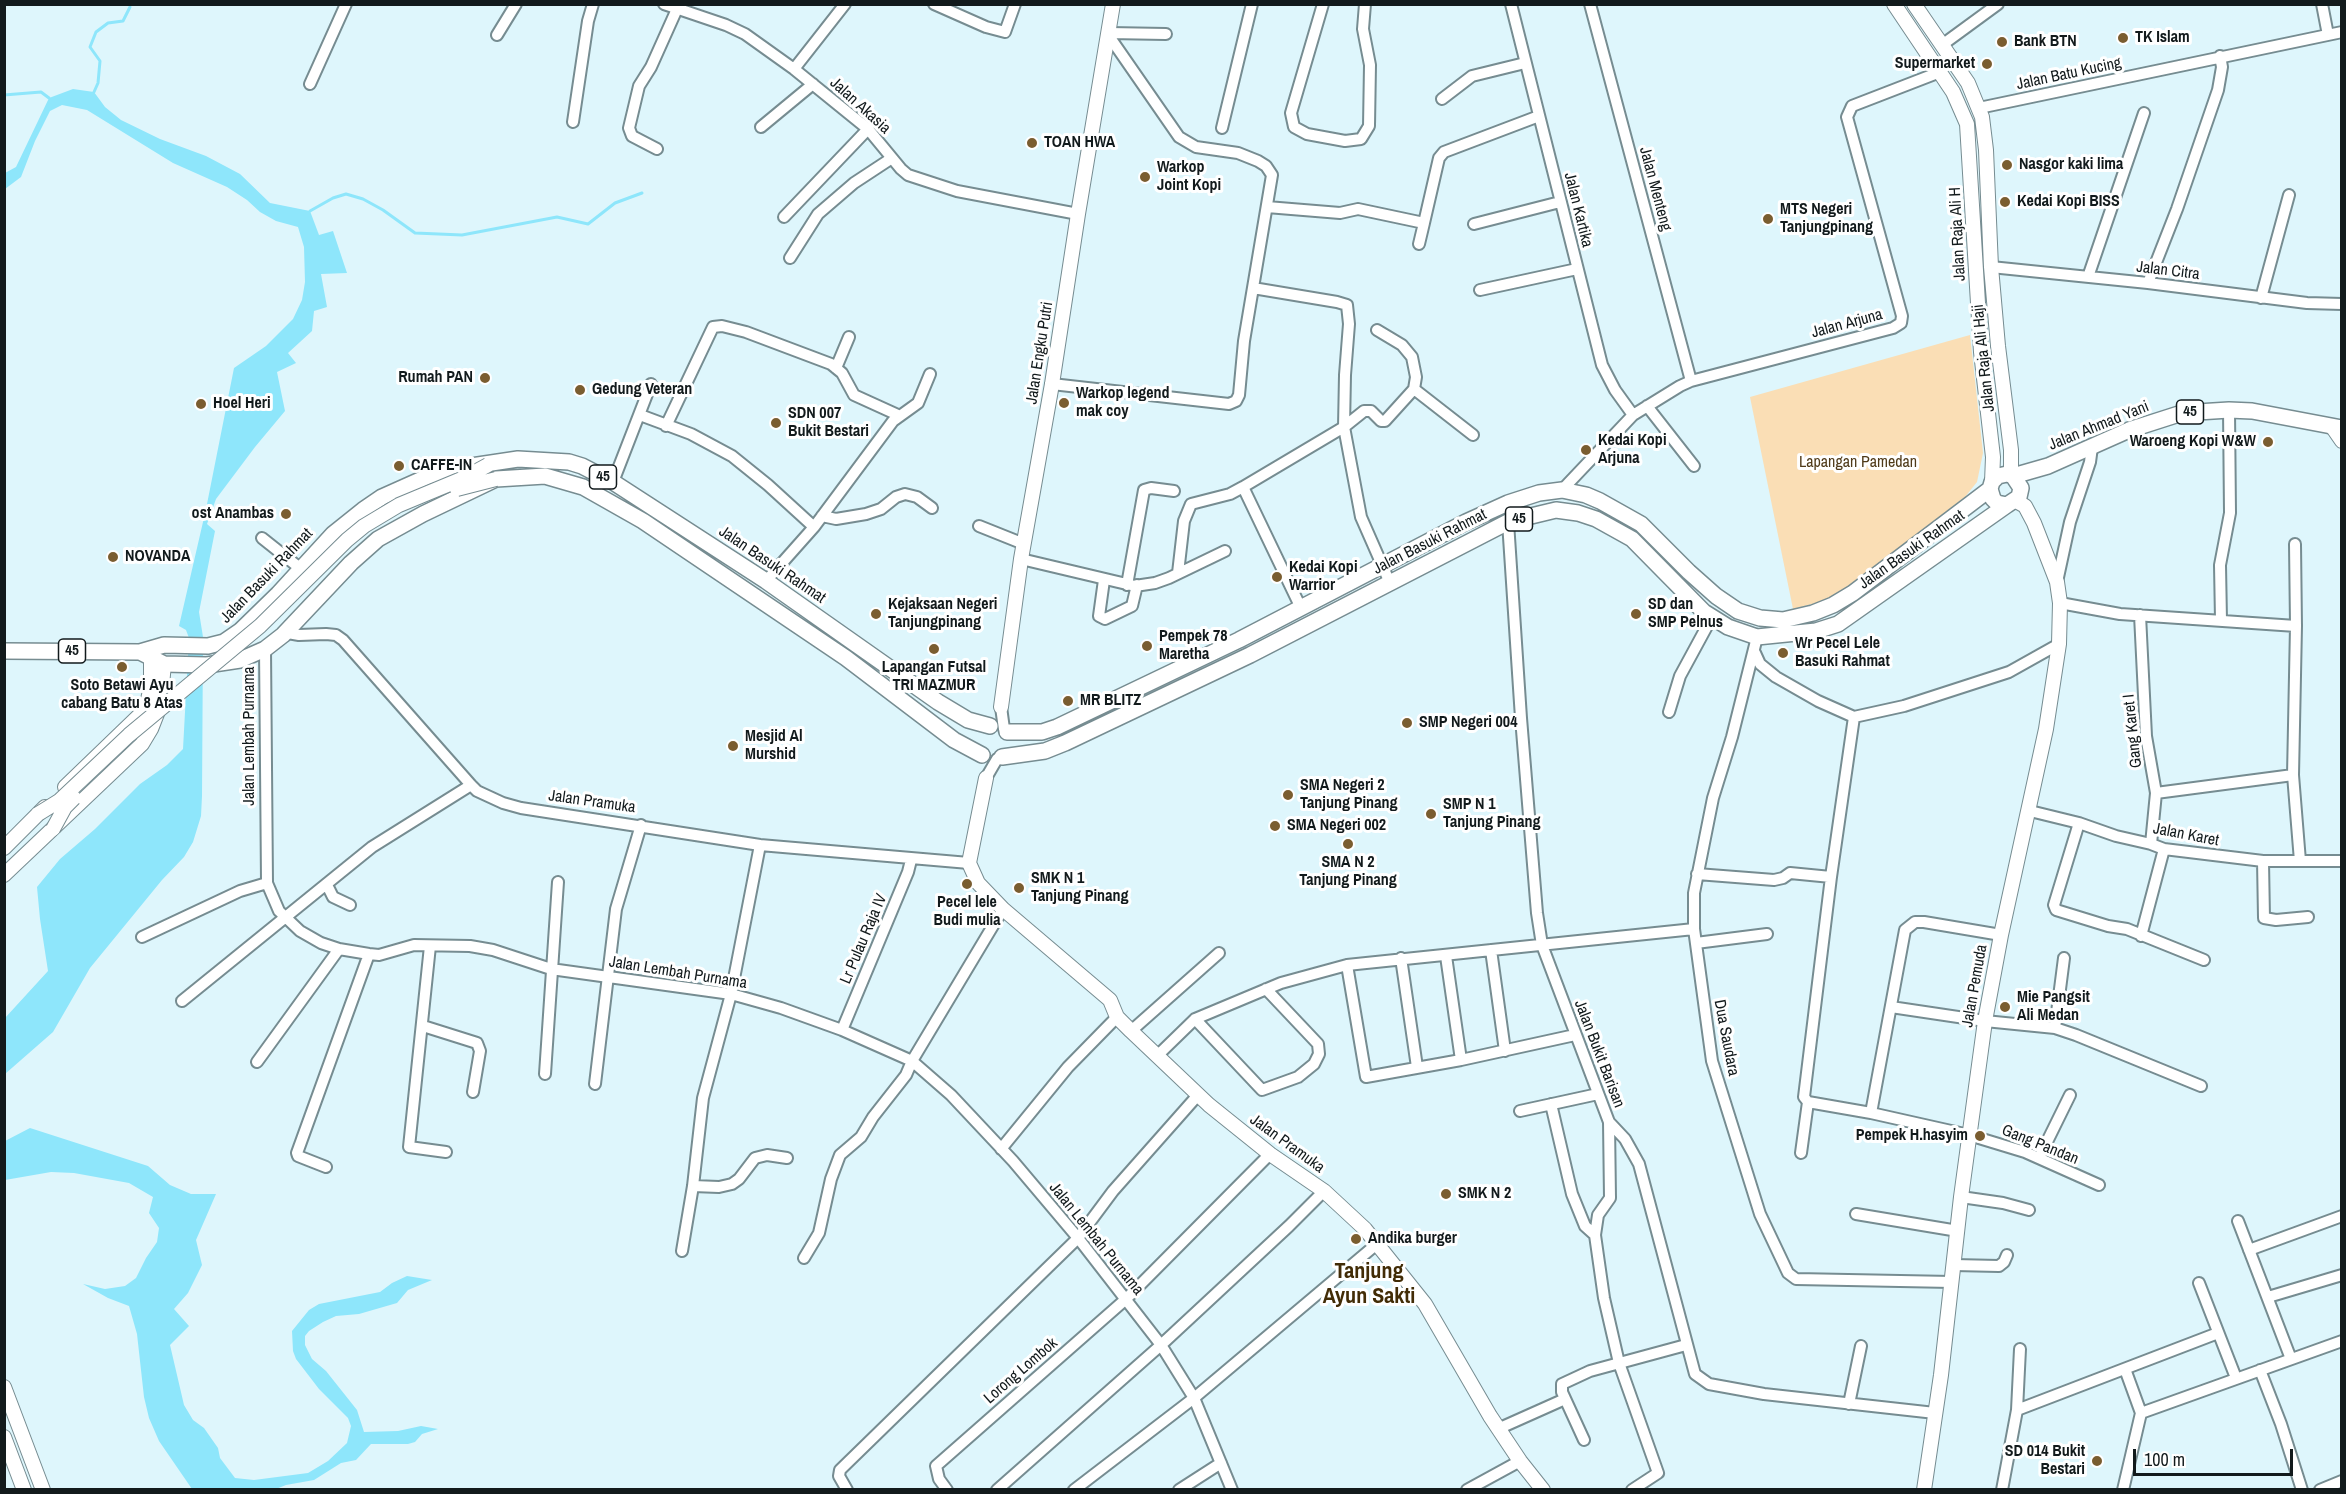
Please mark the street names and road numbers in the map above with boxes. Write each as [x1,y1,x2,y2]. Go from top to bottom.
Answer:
street label: Jalan Batu Kucing [2015,54,2123,94]
street label: Jalan Akasia [826,74,894,138]
street label: Jalan Menteng [1635,145,1675,233]
street label: Jalan Kartika [1559,171,1597,249]
street label: Jalan Raja Ali H [1946,187,1970,281]
street label: Jalan Citra [2135,258,2201,284]
street label: Jalan Engku Putri [1022,300,1058,406]
street label: Jalan Raja Ali Haji [1969,303,1999,413]
street label: Jalan Arjuna [1809,305,1885,343]
street label: Jalan Ahmad Yani [2046,397,2152,455]
road number: 45 [2176,400,2204,424]
road number: 45 [590,465,616,489]
street label: Jalan Basuki Rahmat [1370,505,1490,579]
street label: Jalan Basuki Rahmat [1855,506,1969,594]
road number: 45 [1506,507,1532,531]
street label: Jalan Basuki Rahmat [715,522,829,608]
street label: Jalan Basuki Rahmat [217,524,317,628]
road number: 45 [58,639,86,663]
street label: Jalan Lembah Purnama [240,666,260,806]
street label: Gang Karet I [2120,693,2146,769]
street label: Jalan Pramuka [547,786,637,818]
street label: Jalan Karet [2152,819,2220,851]
street label: Lr Pulau Raja IV [836,891,892,987]
street label: Jalan Pemuda [1958,943,1992,1029]
street label: Jalan Lembah Purnama [608,953,748,993]
street label: Jalan Bukit Barisan [1570,997,1628,1111]
street label: Dua Saudara [1709,998,1743,1078]
street label: Jalan Pramuka [1246,1111,1328,1177]
street label: Gang Pandan [1999,1121,2081,1169]
street label: Jalan Lembah Purnama [1045,1179,1147,1299]
street label: Lorong Lombok [980,1334,1062,1408]

